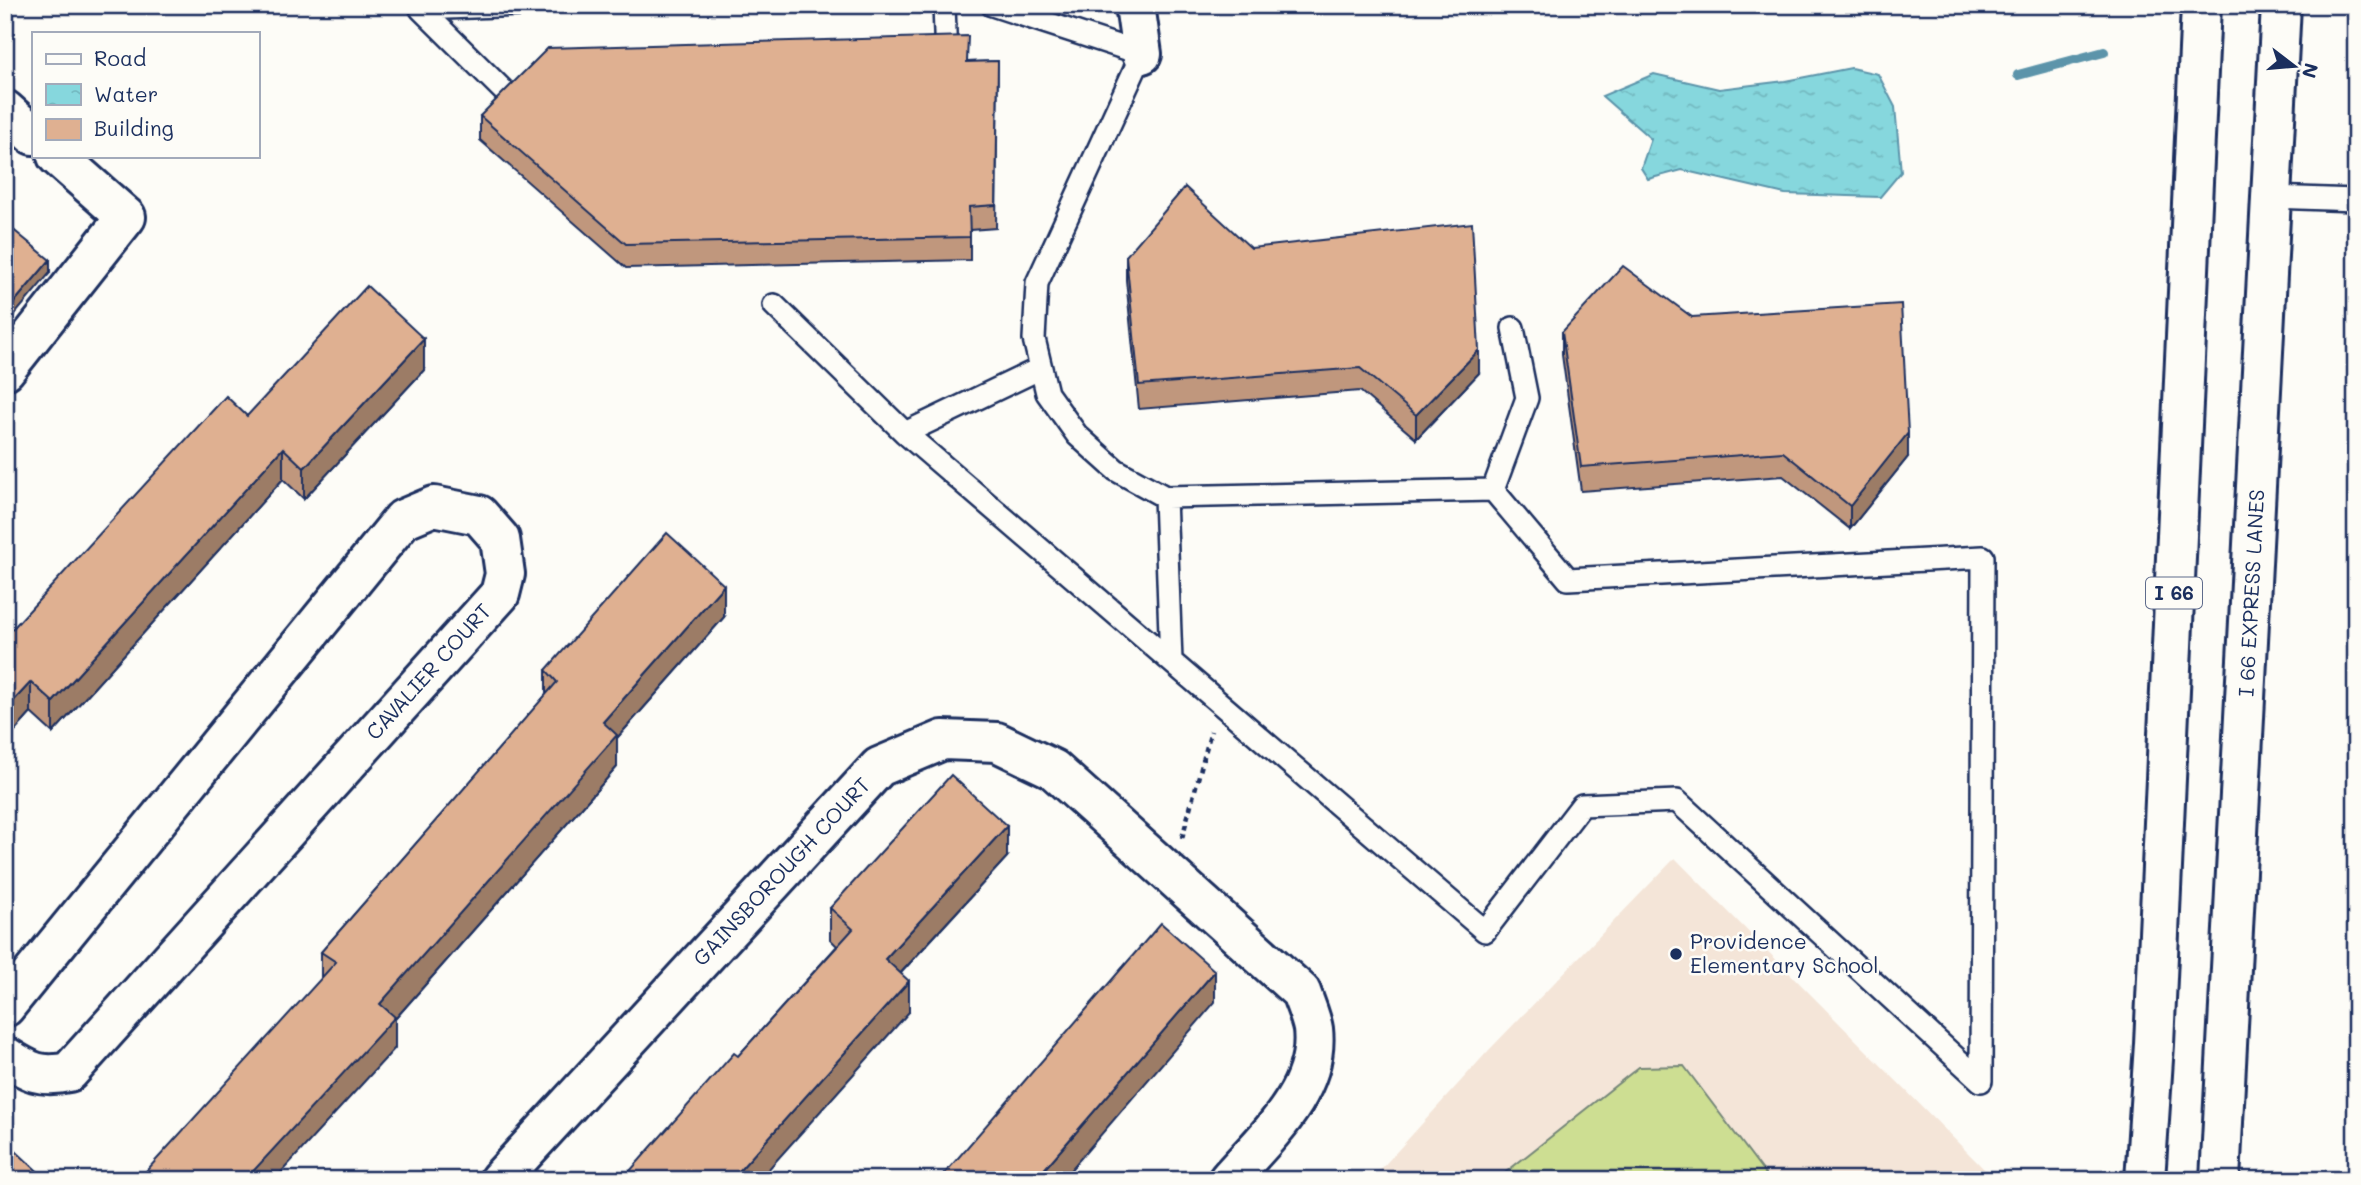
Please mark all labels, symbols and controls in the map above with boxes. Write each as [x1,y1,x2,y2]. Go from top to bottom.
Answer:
legend [32,32,259,158]
north arrow [2260,32,2330,102]
text: Road [94,44,146,71]
text: N [2297,60,2325,81]
text: Water [94,80,158,107]
text: Building [94,114,174,141]
street label: I 66 EXPRESS LANES [2232,489,2269,697]
road number: I 66 [2146,578,2202,608]
street label: CAVALIER COURT [359,597,496,745]
street label: GAINSBOROUGH COURT [686,771,875,971]
place label: Providence Elementary School [1690,927,1878,978]
marker: Providence Elementary School [1668,946,1684,962]

